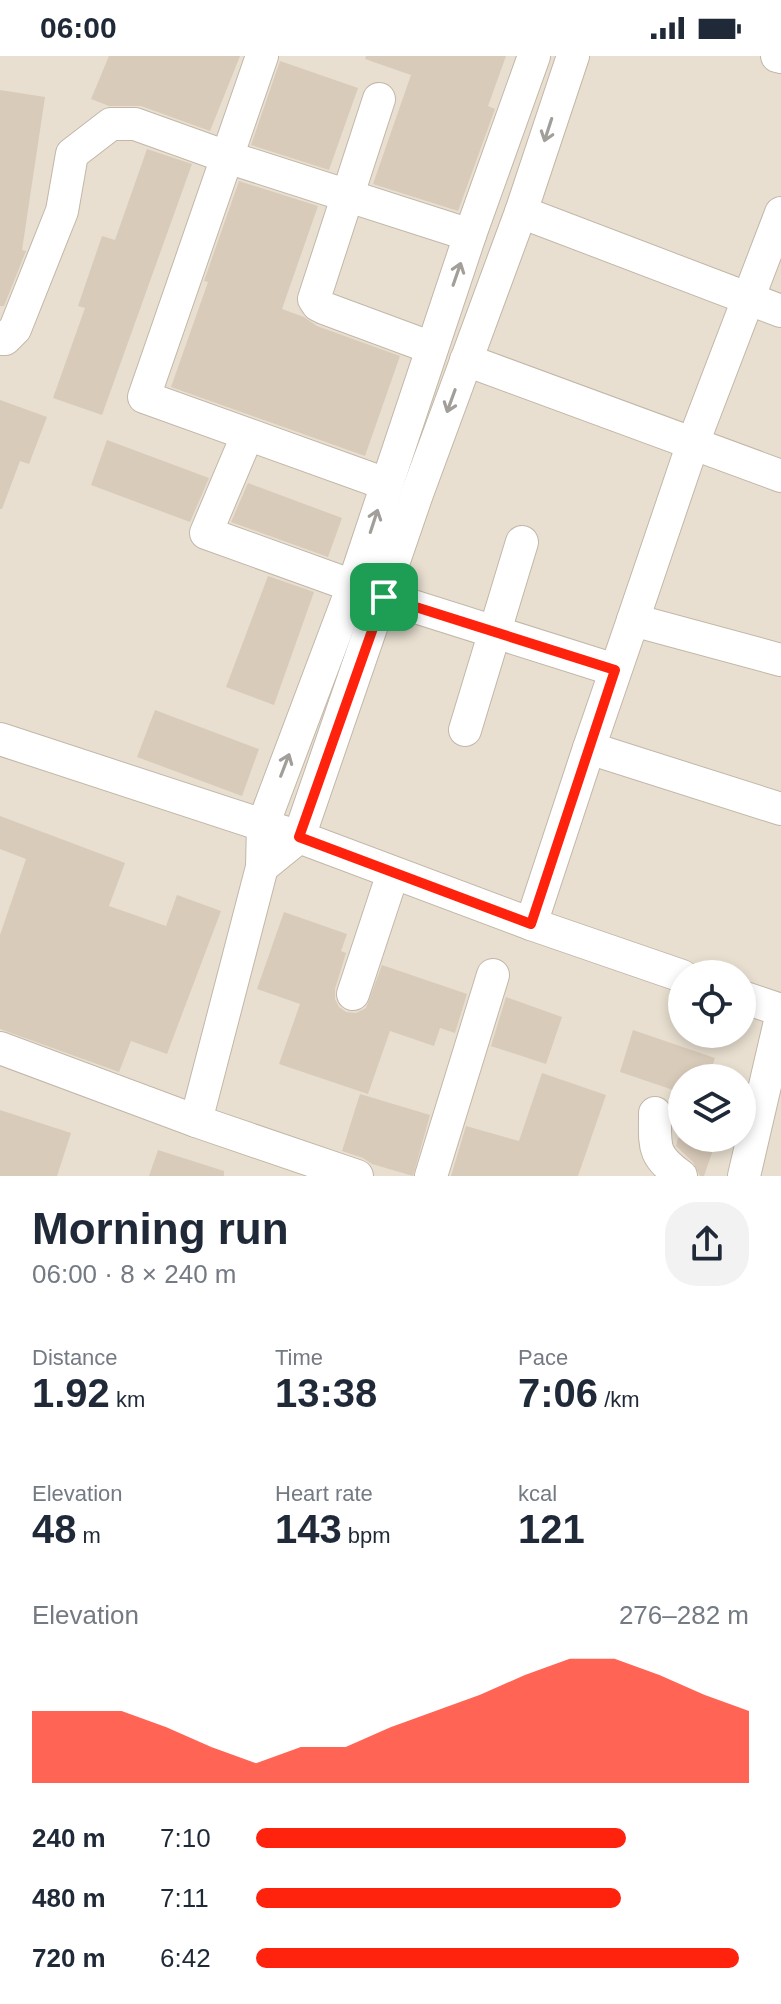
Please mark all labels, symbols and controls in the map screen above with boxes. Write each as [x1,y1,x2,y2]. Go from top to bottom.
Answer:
text: 06:00 [40,11,117,44]
one-way arrow [540,117,554,142]
one-way arrow [450,262,465,287]
one-way arrow [443,388,457,413]
one-way arrow [368,508,383,533]
pin [350,563,418,631]
icon: arrive [362,575,406,619]
one-way arrow [279,753,293,778]
map controls [668,960,756,1152]
button: locate [668,960,756,1048]
button: layers [668,1064,756,1152]
button: share [665,1202,749,1286]
text: Morning run [32,1204,289,1253]
text: 06:00 · 8 × 240 m [32,1259,237,1289]
text: Distance [32,1345,118,1370]
text: Time [275,1345,323,1370]
text: Pace [518,1345,568,1370]
text: 1.92 [32,1371,110,1415]
text: 13:38 [275,1371,377,1415]
text: 7:06 [518,1371,598,1415]
text: km [110,1387,145,1412]
text: /km [598,1387,640,1412]
text: Elevation [32,1481,123,1506]
text: Heart rate [275,1481,373,1506]
text: kcal [518,1481,557,1506]
text: 48 [32,1507,77,1551]
text: 143 [275,1507,342,1551]
text: 121 [518,1507,585,1551]
text: m [77,1523,101,1548]
text: bpm [342,1523,391,1548]
text: Elevation [32,1600,139,1630]
text: 276–282 m [619,1600,749,1630]
text: 240 m [32,1823,106,1853]
text: 7:10 [160,1823,211,1853]
text: 480 m [32,1883,106,1913]
text: 7:11 [160,1883,209,1913]
text: 720 m [32,1943,106,1973]
text: 6:42 [160,1943,211,1973]

